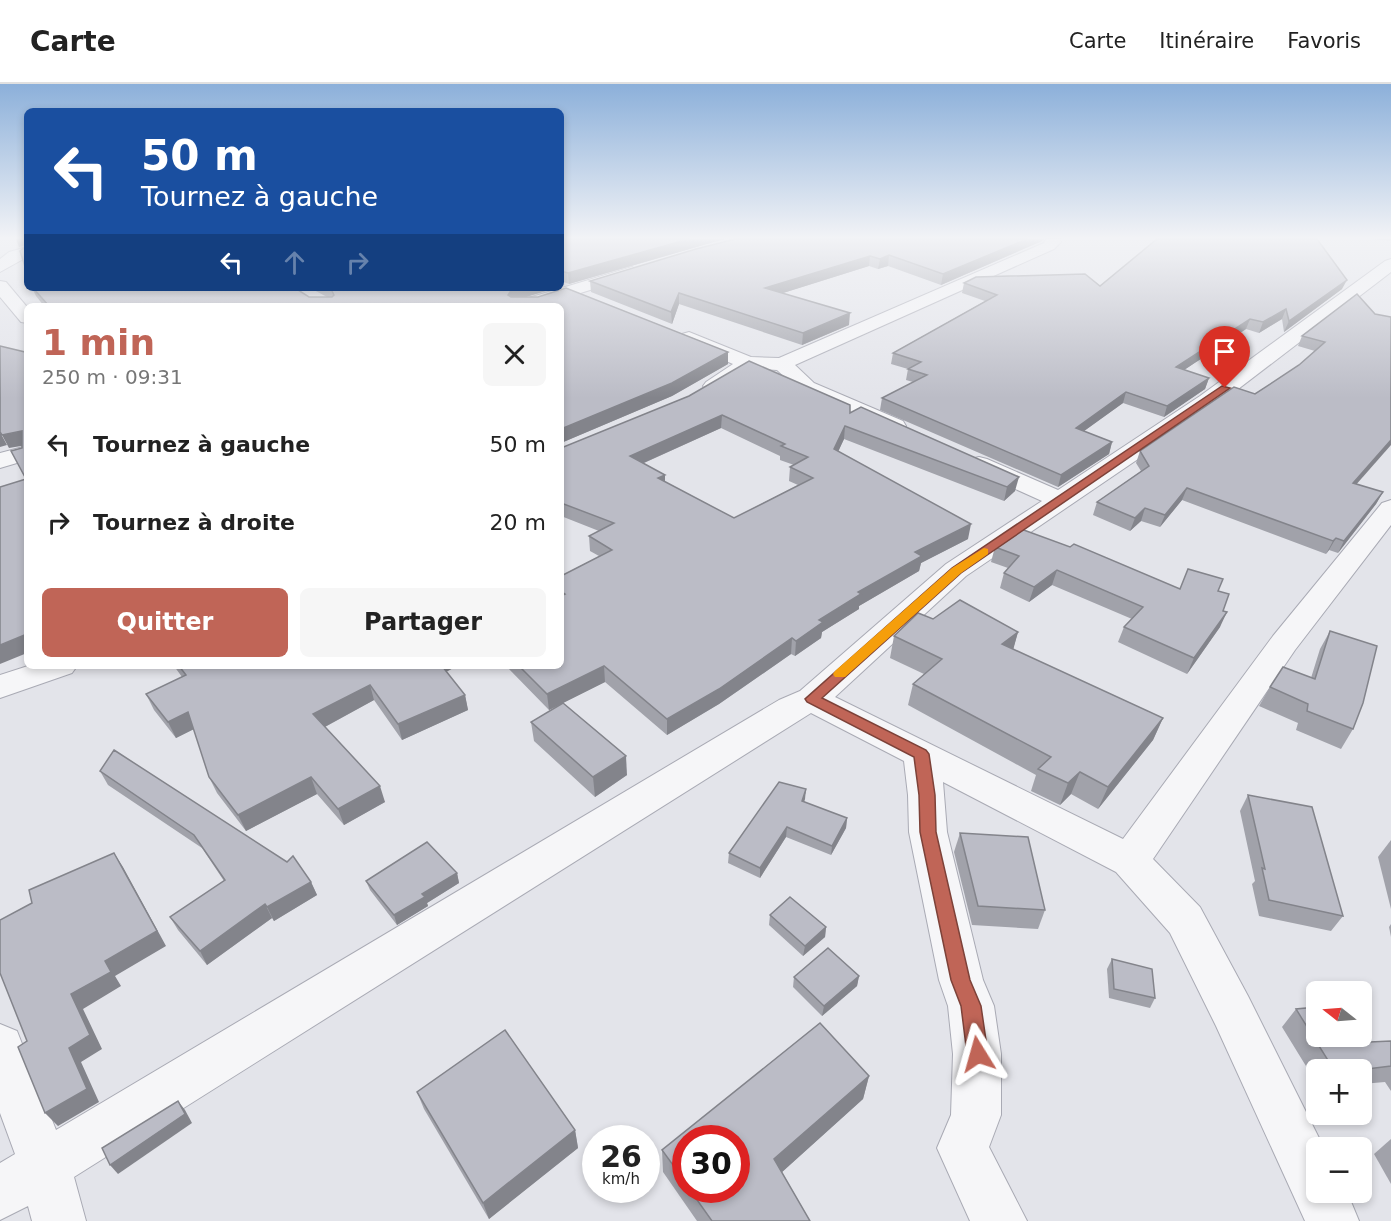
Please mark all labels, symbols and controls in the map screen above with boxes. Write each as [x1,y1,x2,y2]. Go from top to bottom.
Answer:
text: Carte [30,25,116,58]
text: Carte [1069,29,1126,53]
text: Itinéraire [1159,29,1254,53]
text: Favoris [1287,29,1361,53]
text: 50 m [141,131,258,180]
icon: left [42,132,120,210]
text: Tournez à gauche [141,181,378,212]
icon: left [215,246,248,279]
icon: ahead [278,246,311,279]
icon: right [341,246,374,279]
text: 1 min [42,322,155,363]
button: close [483,323,546,386]
pin [1199,326,1250,388]
icon: arrive [1208,335,1241,368]
text: 250 m · 09:31 [42,365,183,389]
icon: left [42,428,75,461]
text: Tournez à gauche [93,432,310,457]
text: 50 m [490,432,546,457]
icon: right [42,506,75,539]
text: Tournez à droite [93,510,295,535]
text: 20 m [490,510,546,535]
button: Quitter [42,588,288,657]
button: Partager [300,588,546,657]
north arrow [1306,981,1372,1047]
map controls [1306,981,1372,1203]
position arrow [946,1022,1010,1086]
button: + [1306,1059,1372,1125]
speed limit sign: 30 [672,1125,750,1203]
button: − [1306,1137,1372,1203]
text: 26 [600,1139,642,1174]
text: km/h [602,1170,640,1188]

